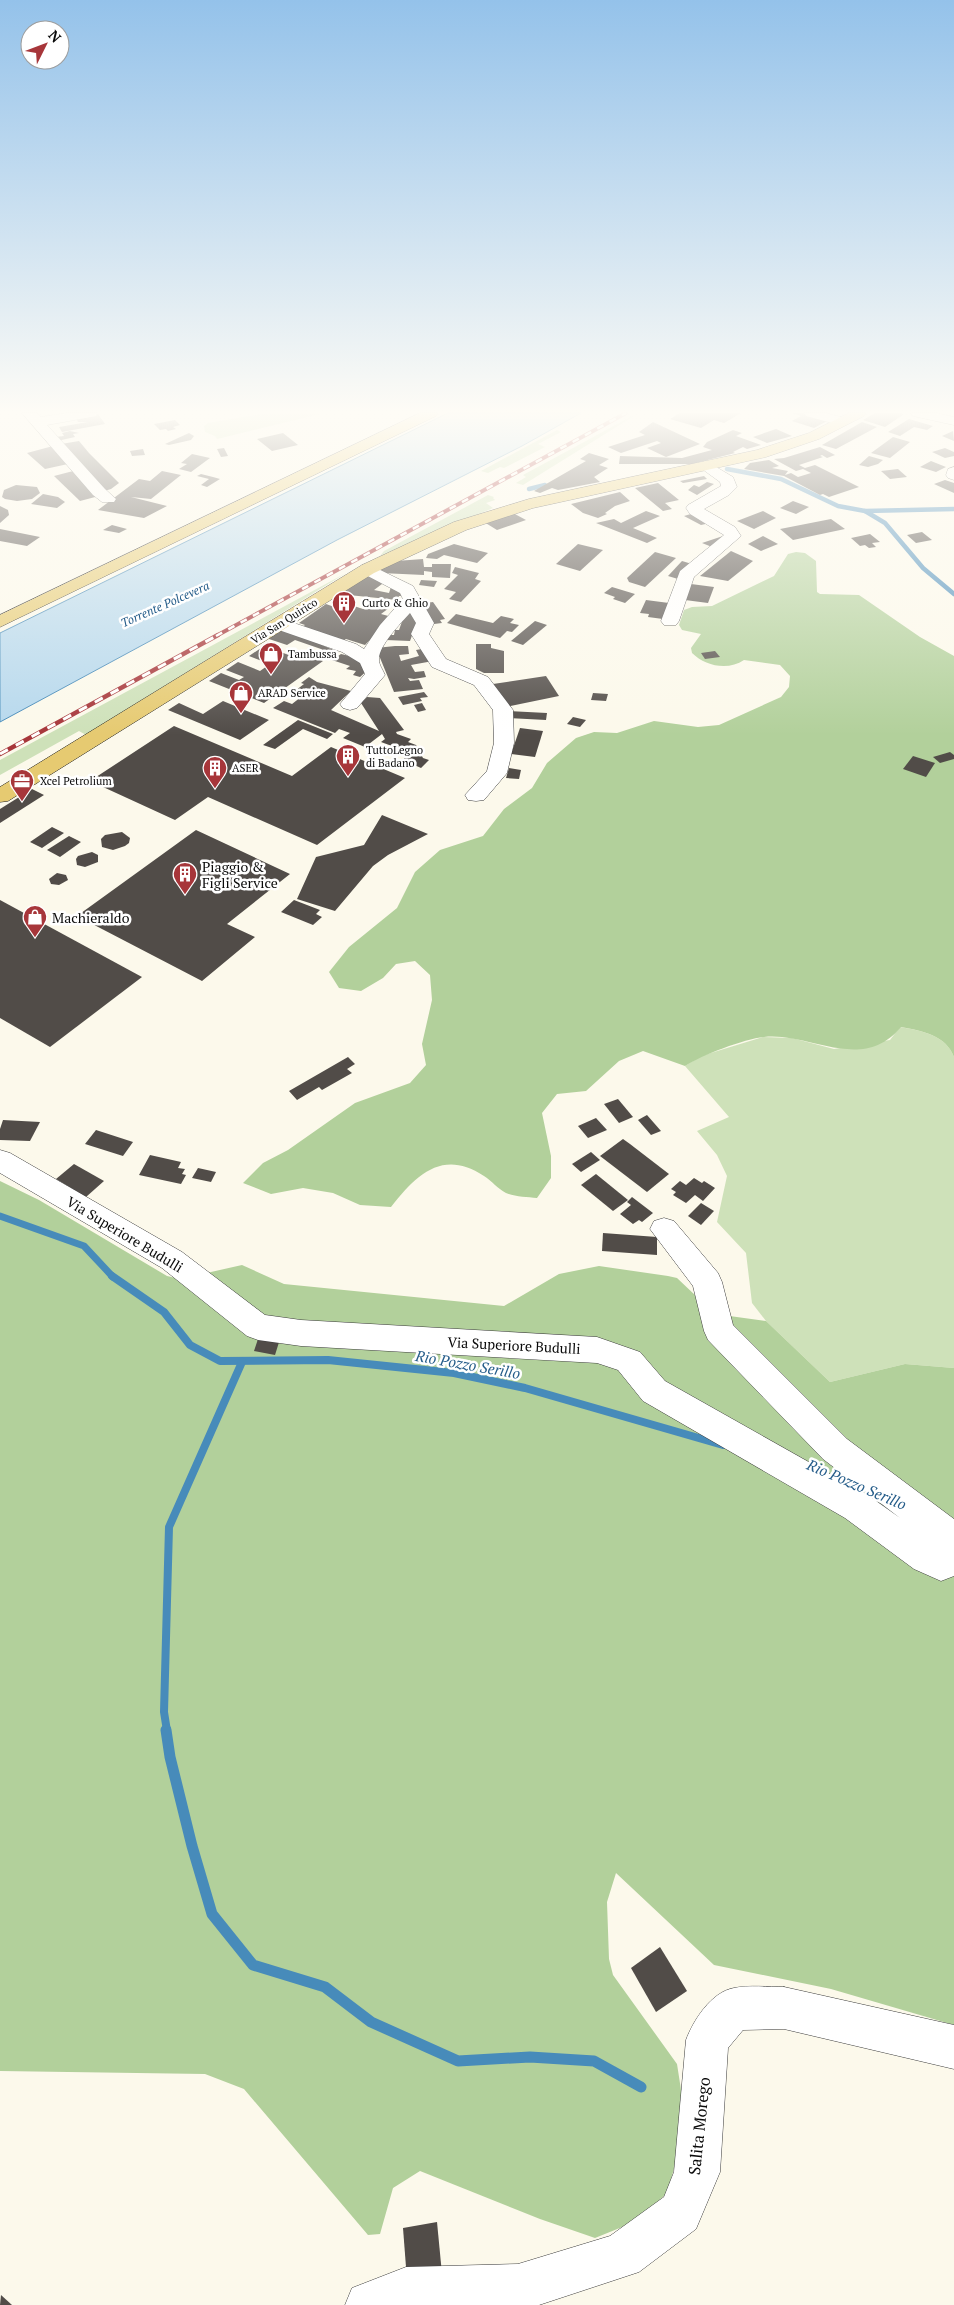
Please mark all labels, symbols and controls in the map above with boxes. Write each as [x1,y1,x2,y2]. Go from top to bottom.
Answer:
north arrow [20,20,70,70]
text: N [44,26,66,47]
water label: Torrente Polcevera [118,578,212,630]
building icon: Curto & Ghio [331,590,357,624]
street label: Via San Quirico [248,595,320,647]
place label: Curto & Ghio [362,596,428,610]
shop icon: Tambussa [258,641,284,675]
place label: Tambussa [288,647,337,661]
shop icon: ARAD Service [228,680,254,714]
place label: ARAD Service [258,686,326,700]
building icon: TuttoLegno di Badano [335,743,361,777]
place label: TuttoLegno di Badano [366,743,423,770]
building icon: ASER [202,755,228,789]
place label: ASER [232,761,259,775]
office icon: Xcel Petrolium [9,768,35,802]
place label: Xcel Petrolium [40,774,112,788]
place label: Piaggio & Figli Service [202,857,278,892]
building icon: Piaggio & Figli Service [172,861,198,895]
shop icon: Machieraldo [22,904,48,938]
place label: Machieraldo [52,908,130,927]
street label: Via Superiore Budulli [63,1192,187,1276]
street label: Via Superiore Budulli [447,1332,581,1358]
water label: Rio Pozzo Serillo [413,1345,522,1383]
water label: Rio Pozzo Serillo [803,1454,910,1514]
street label: Salita Morego [683,2076,715,2176]

